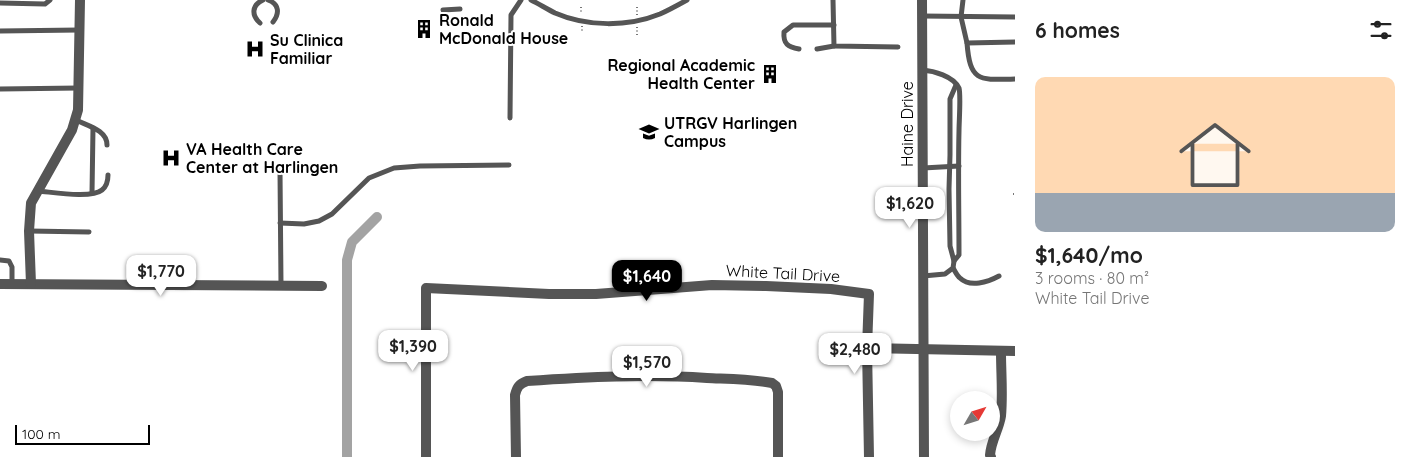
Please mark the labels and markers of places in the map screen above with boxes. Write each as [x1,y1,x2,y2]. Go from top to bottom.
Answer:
place label: Ronald McDonald House [439,10,568,48]
building icon: Ronald McDonald House [413,18,435,40]
place label: Su Clinica Familiar [270,30,343,68]
hospital icon: Su Clinica Familiar [244,38,266,60]
place label: Regional Academic Health Center [607,55,755,93]
building icon: Regional Academic Health Center [759,63,781,85]
place label: UTRGV Harlingen Campus [664,113,797,151]
school or university icon: UTRGV Harlingen Campus [638,121,660,143]
place label: VA Health Care Center at Harlingen [186,139,338,177]
hospital icon: VA Health Care Center at Harlingen [160,147,182,169]
pin: $1,620 [869,186,951,229]
pin: $1,770 [120,254,202,297]
pin: $1,640 [606,260,688,302]
pin: $1,390 [372,330,454,372]
pin: $2,480 [814,332,896,375]
pin: $1,570 [606,346,688,388]

